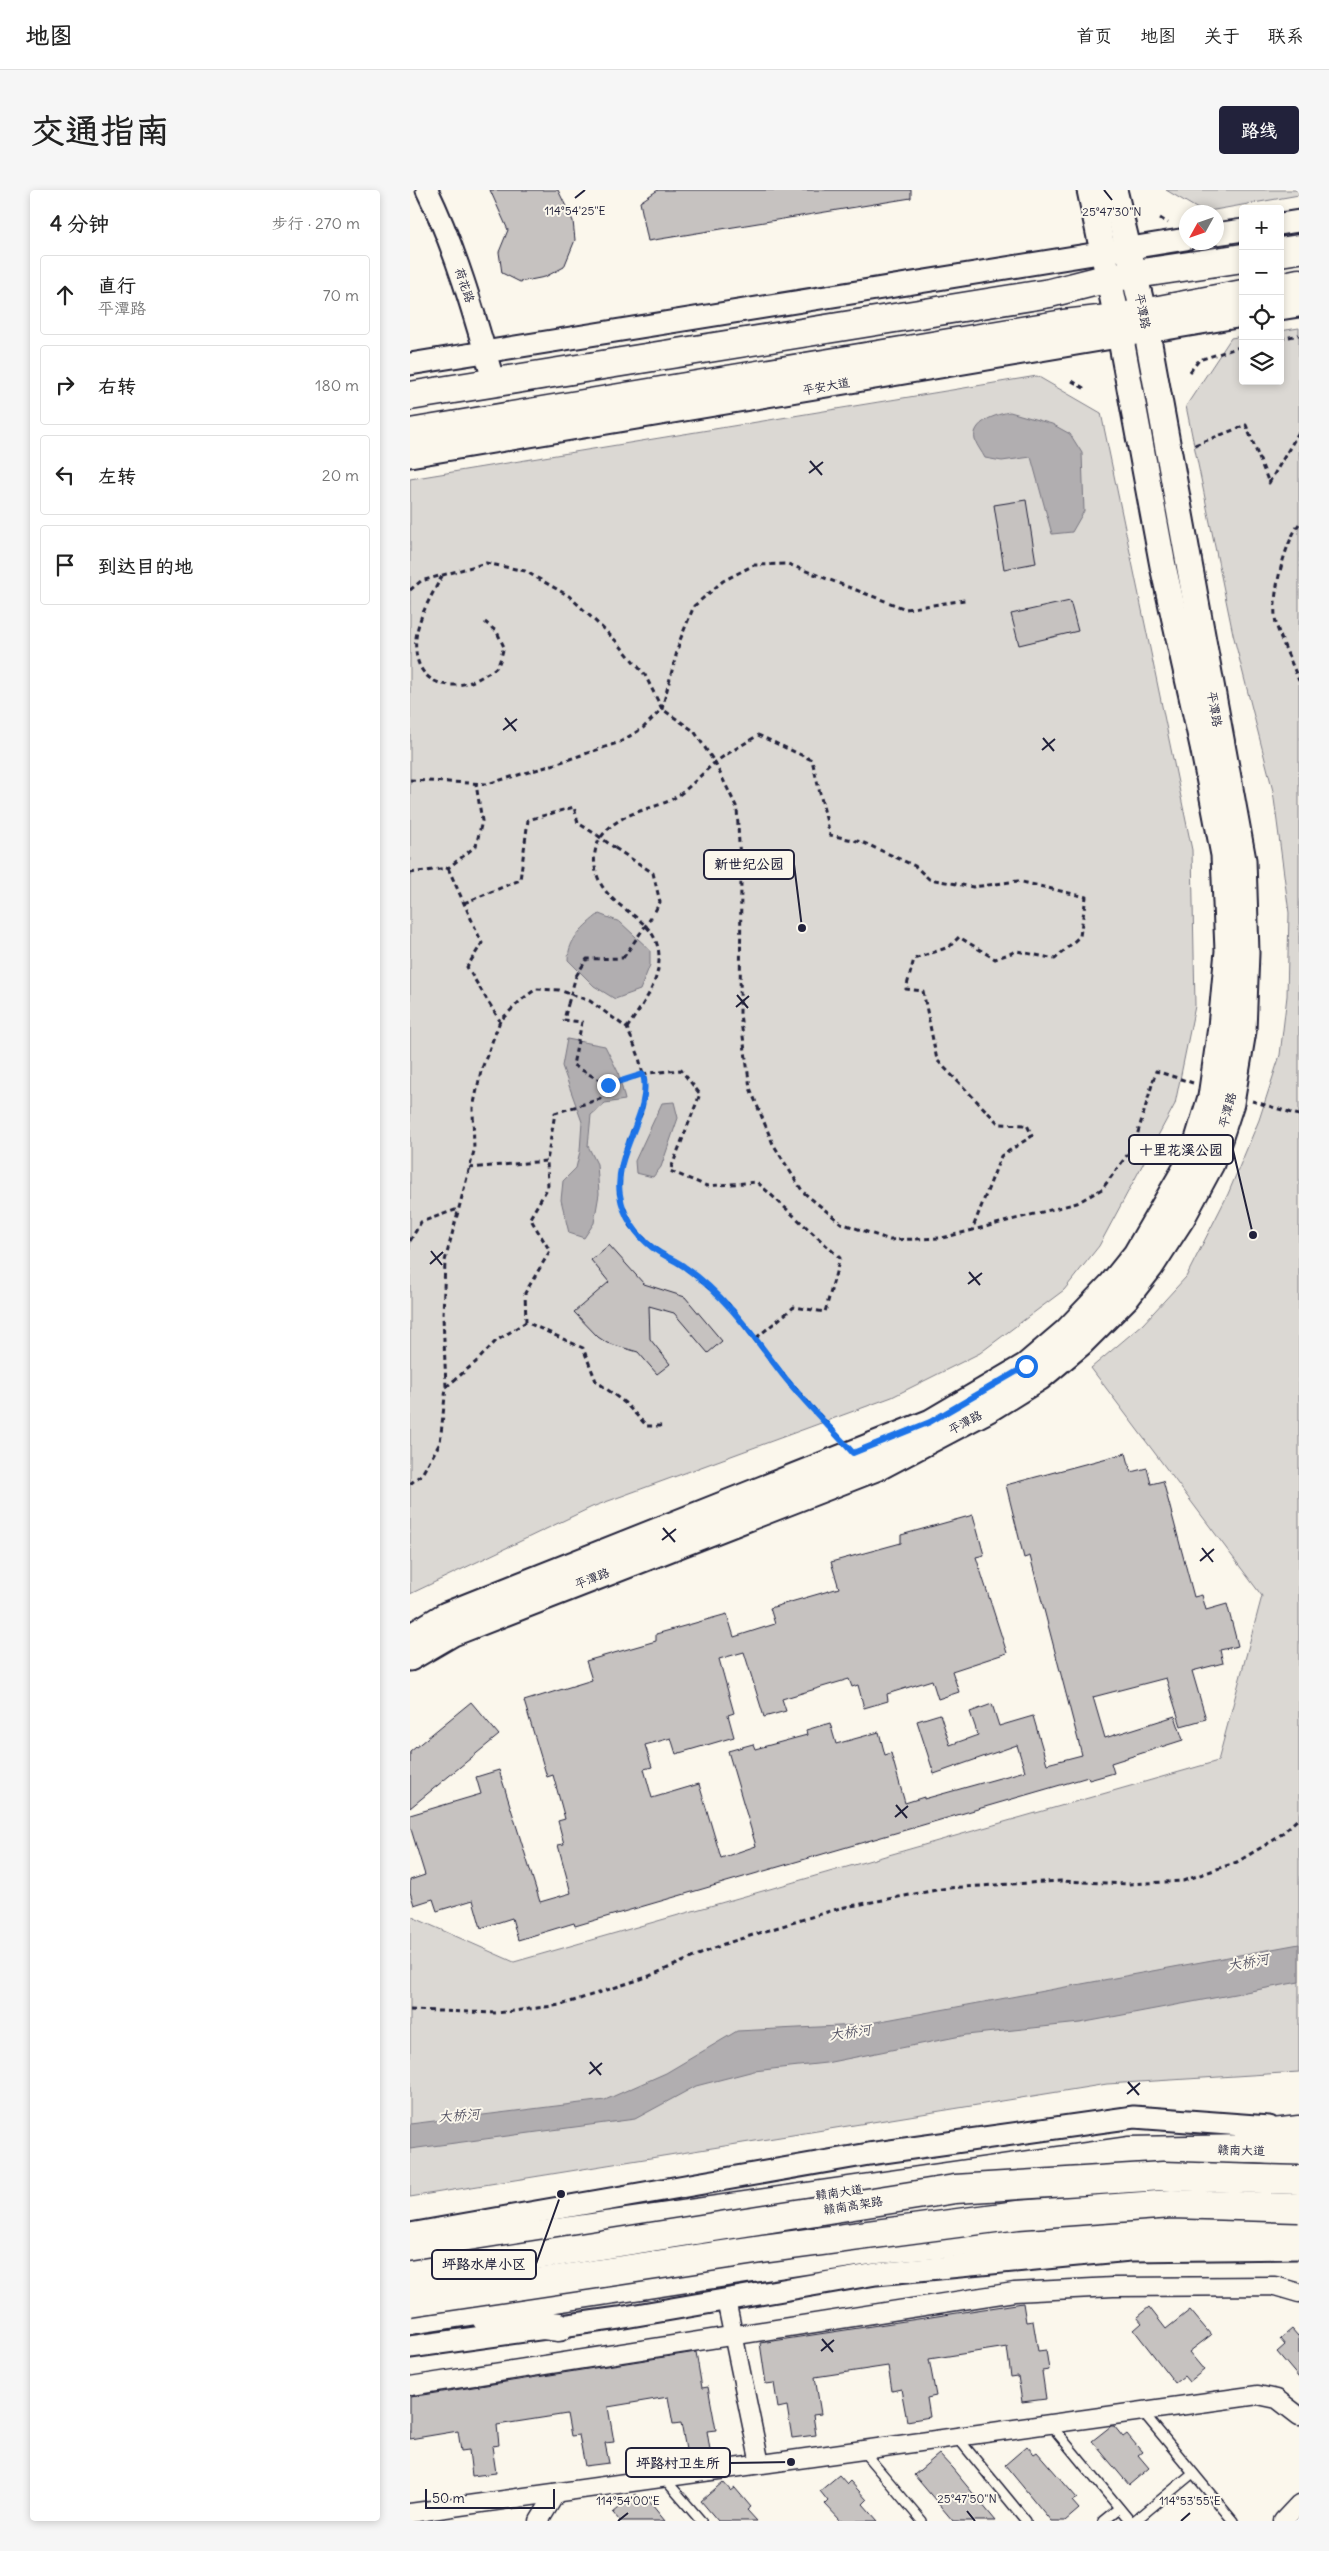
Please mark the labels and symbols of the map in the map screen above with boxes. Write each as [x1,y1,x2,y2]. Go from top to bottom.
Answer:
text: 114°54'25"E [544,203,606,218]
text: 25°47'30"N [1082,204,1142,219]
north arrow [1179,205,1224,250]
street label: 荷花路 [452,266,478,304]
street label: 平潭路 [1132,292,1154,330]
street label: 平安大道 [801,374,851,398]
street label: 平潭路 [1204,690,1226,728]
callout: 新世纪公园 [704,850,794,879]
text: 新世纪公园 [714,855,784,873]
route end [597,1074,620,1097]
street label: 平潭路 [1215,1091,1239,1129]
callout: 十里花溪公园 [1129,1135,1233,1164]
text: 十里花溪公园 [1139,1141,1223,1159]
route start [1015,1355,1038,1378]
street label: 平潭路 [946,1407,984,1437]
street label: 平潭路 [573,1565,611,1591]
water label: 大桥河 [1226,1949,1272,1975]
water label: 大桥河 [828,2020,874,2044]
water label: 大桥河 [437,2104,483,2125]
street label: 赣南大道 [1217,2142,1265,2158]
street label: 赣南大道 [814,2181,864,2203]
street label: 赣南高架路 [822,2193,884,2217]
callout: 坪路水岸小区 [432,2250,536,2279]
text: 坪路水岸小区 [442,2255,526,2273]
callout: 坪路村卫生所 [626,2448,730,2477]
text: 坪路村卫生所 [636,2454,720,2472]
scale bar [425,2486,555,2509]
text: 25°47'50"N [937,2491,997,2506]
text: 114°54'00"E [596,2493,660,2508]
text: 114°53'55"E [1159,2493,1221,2508]

